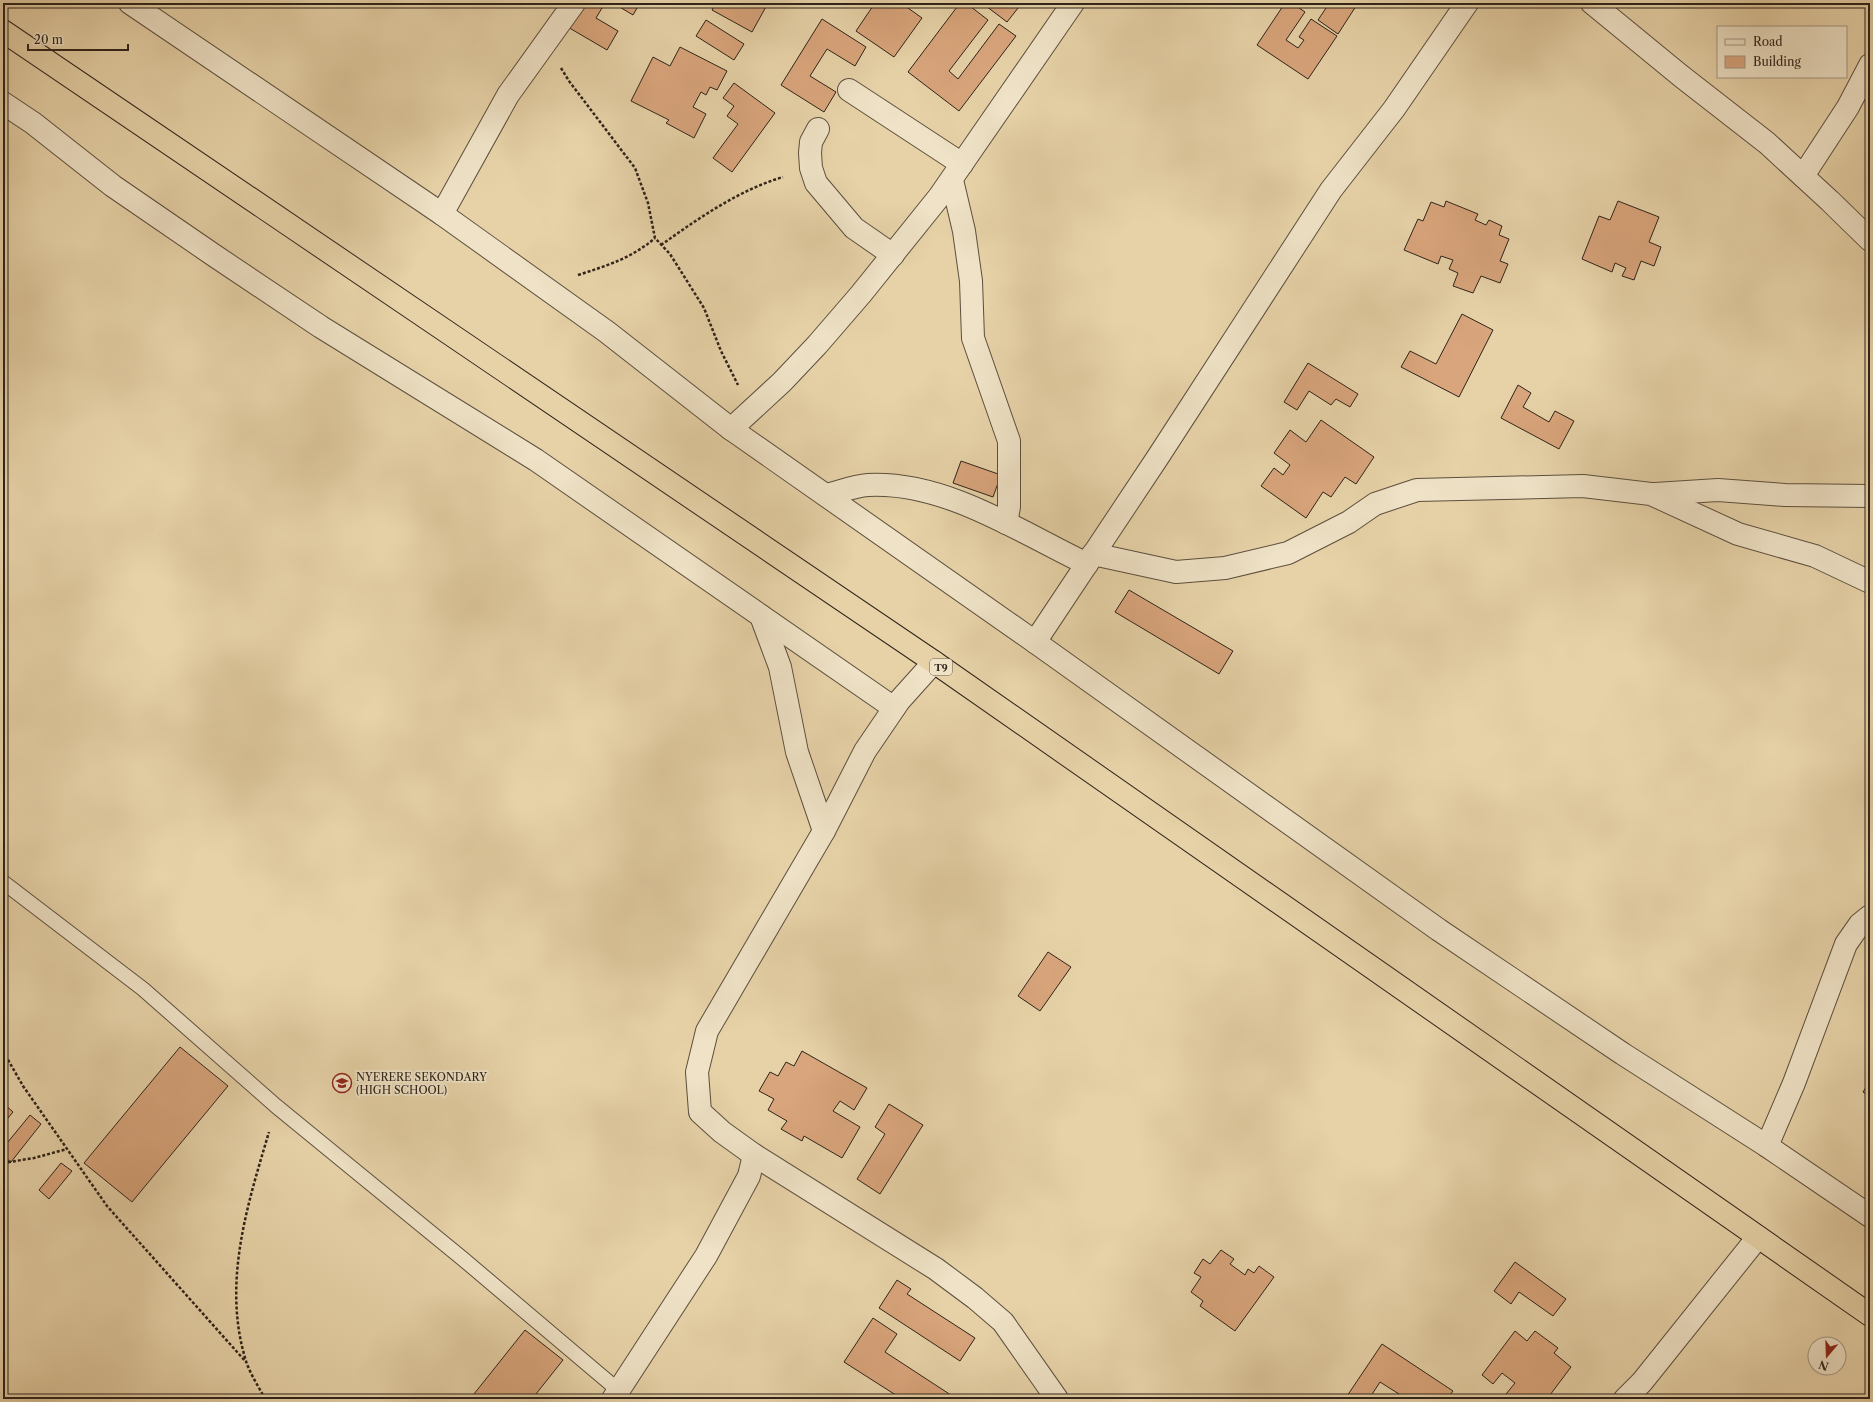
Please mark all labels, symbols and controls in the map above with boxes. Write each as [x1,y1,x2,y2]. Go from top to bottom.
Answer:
scale bar [28,26,128,52]
legend [1717,26,1847,78]
text: 20 m [34,32,63,47]
text: Road [1753,34,1783,49]
text: Building [1753,54,1801,69]
road number: T9 [930,659,952,675]
place label: NYERERE SEKONDARY (HIGH SCHOOL) [356,1070,487,1097]
school or university icon: NYERERE SEKONDARY (HIGH SCHOOL) [331,1072,353,1094]
north arrow [1807,1336,1847,1376]
text: N [1817,1357,1831,1374]

